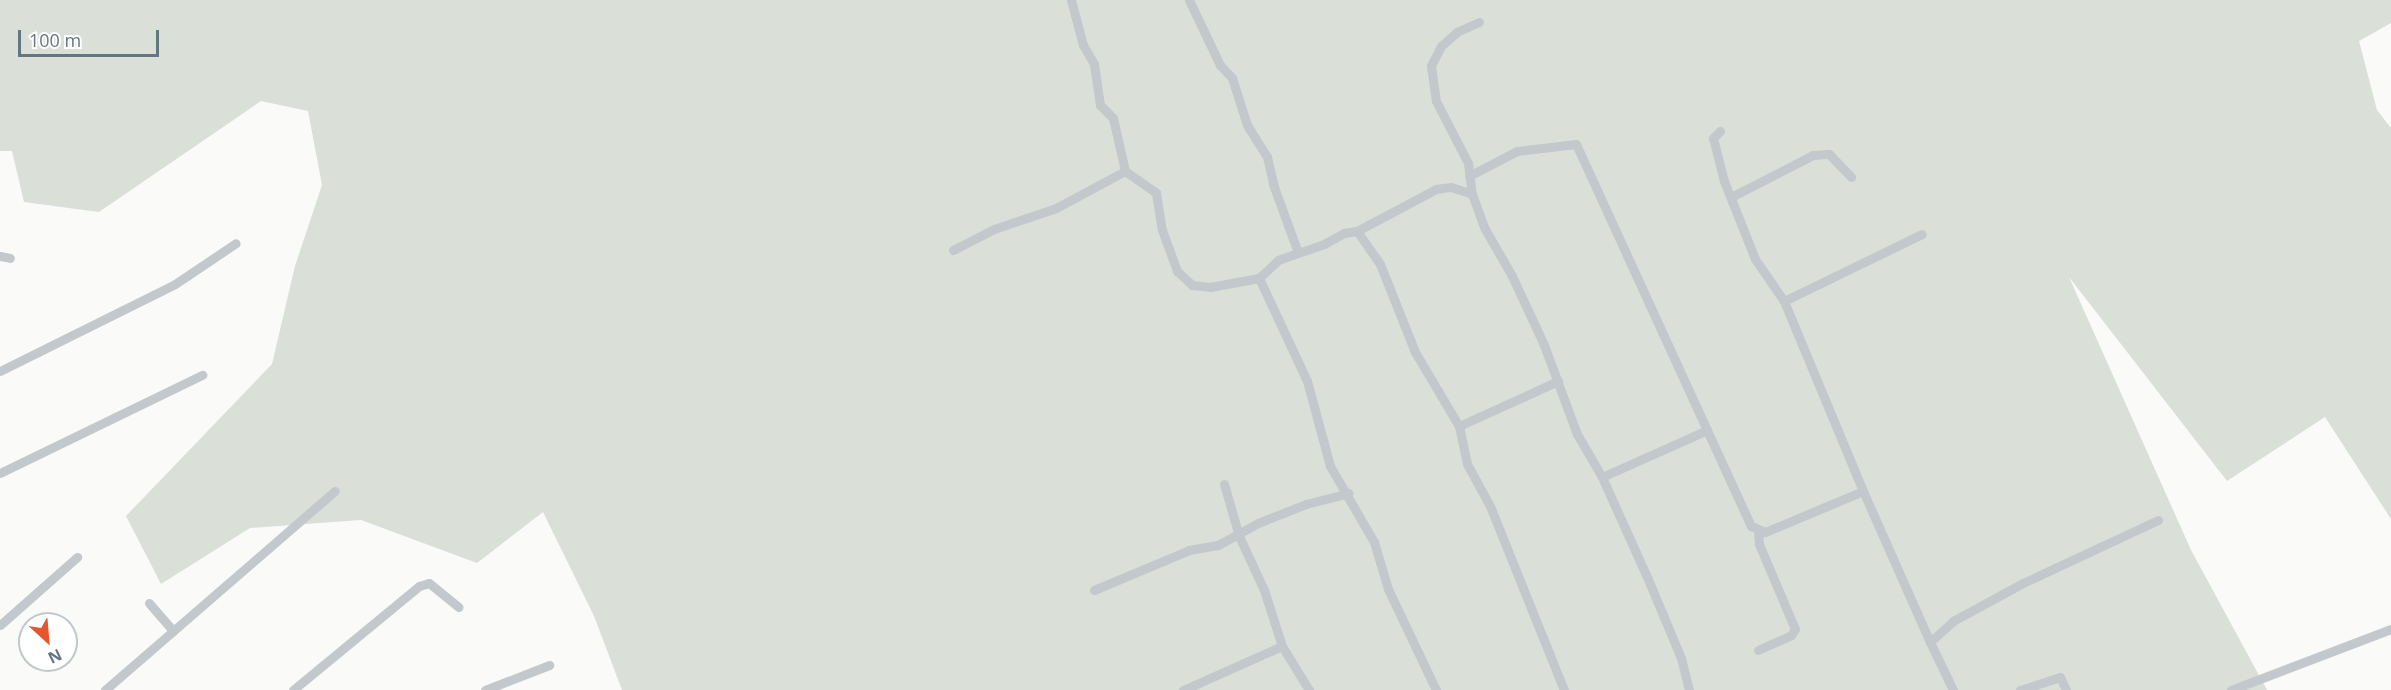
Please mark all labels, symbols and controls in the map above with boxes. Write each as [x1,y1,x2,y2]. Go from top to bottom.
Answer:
scale bar [21,18,162,56]
text: 100 m [29,28,81,52]
north arrow [18,612,78,672]
text: N [44,644,66,669]

